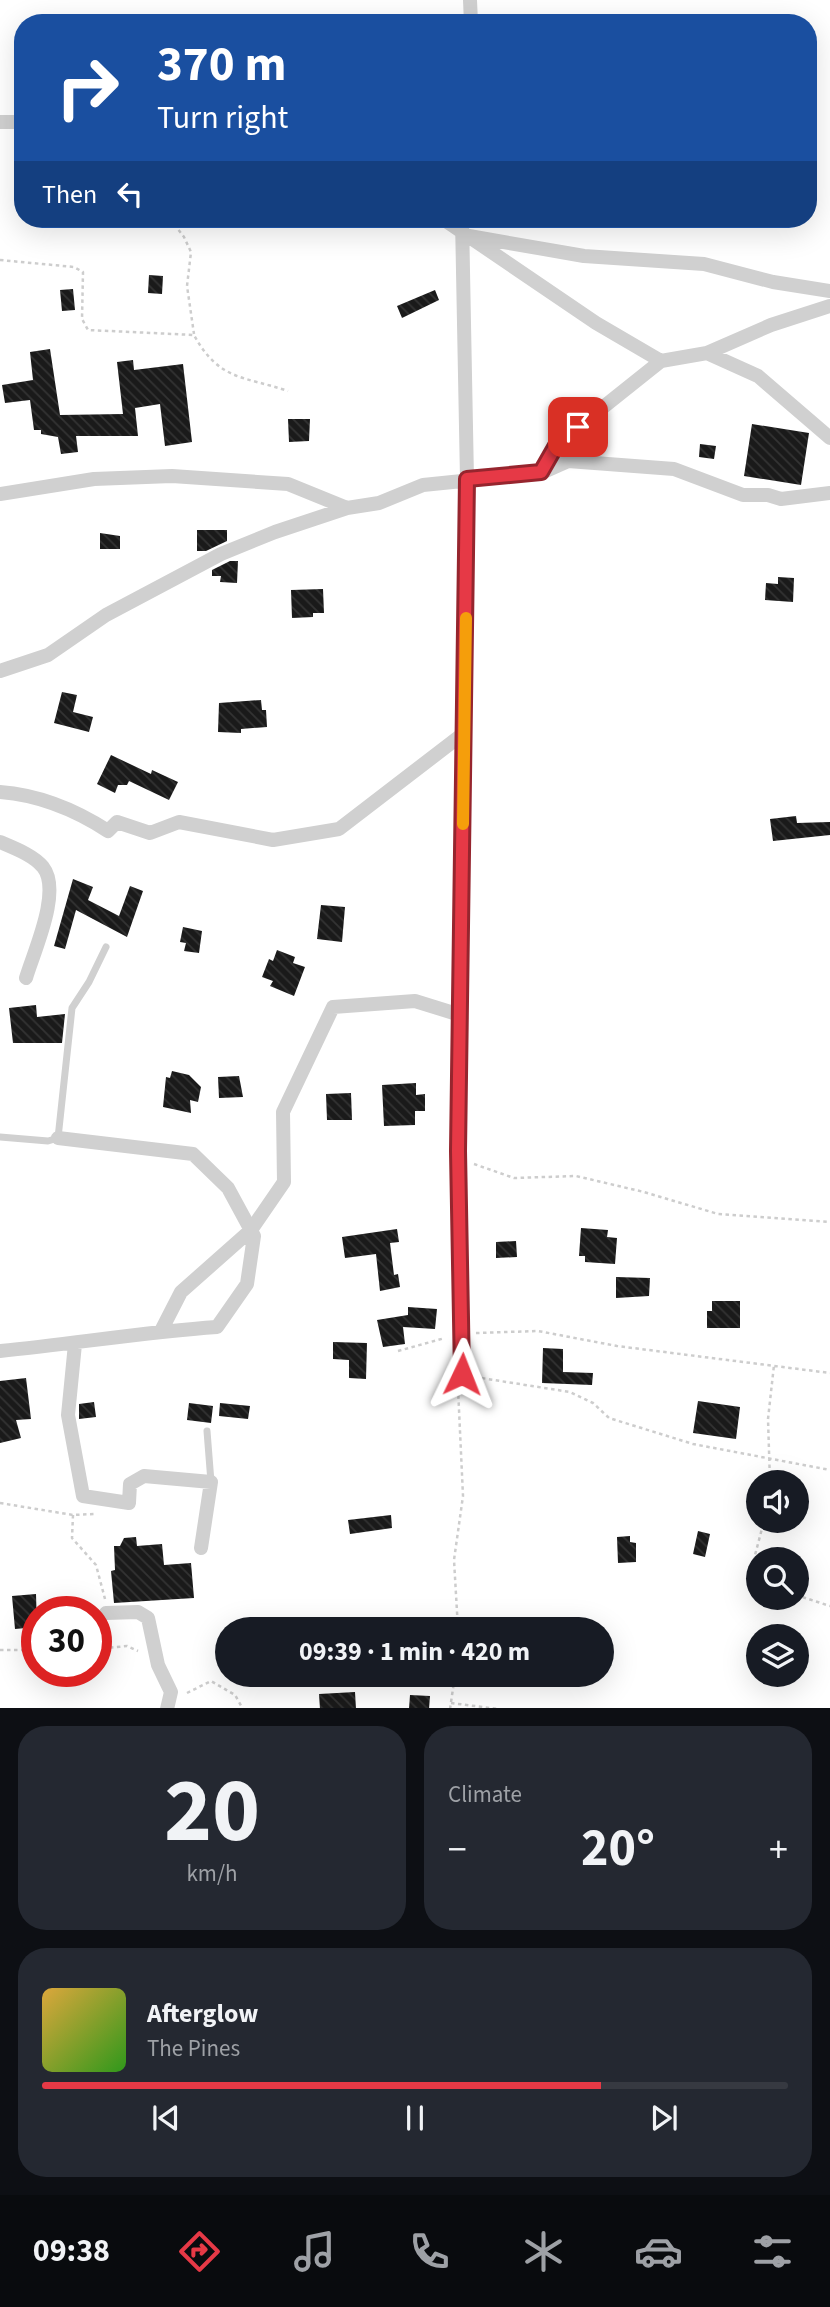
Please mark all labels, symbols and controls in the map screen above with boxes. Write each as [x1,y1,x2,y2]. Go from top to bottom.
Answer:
text: 370 m [157,30,286,100]
icon: right [42,42,133,133]
text: Turn right [157,95,288,141]
icon: left [111,175,149,213]
text: Then [42,176,97,213]
pin [548,397,608,457]
icon: arrive [559,408,597,446]
position arrow [425,1337,499,1411]
map controls [746,1470,809,1687]
button: sound [746,1470,809,1533]
button: search [746,1547,809,1610]
speed limit sign: 30 [21,1596,112,1687]
button: layers [746,1624,809,1687]
text: 09:39 · 1 min · 420 m [299,1633,530,1670]
text: 20 [164,1747,260,1876]
text: Climate [448,1778,522,1811]
text: 20° [581,1812,655,1886]
text: − [448,1823,467,1877]
text: + [769,1823,788,1877]
text: km/h [186,1857,238,1890]
text: Afterglow [147,1995,258,2032]
text: The Pines [147,2032,240,2065]
icon: previous [147,2099,185,2137]
icon: pause [396,2099,434,2137]
icon: next [645,2099,683,2137]
icon: directions [175,2227,224,2276]
icon: music [290,2227,339,2276]
icon: phone [405,2227,454,2276]
icon: climate [519,2227,568,2276]
icon: car [634,2227,683,2276]
icon: filters [748,2227,797,2276]
text: 09:38 [33,2228,110,2274]

